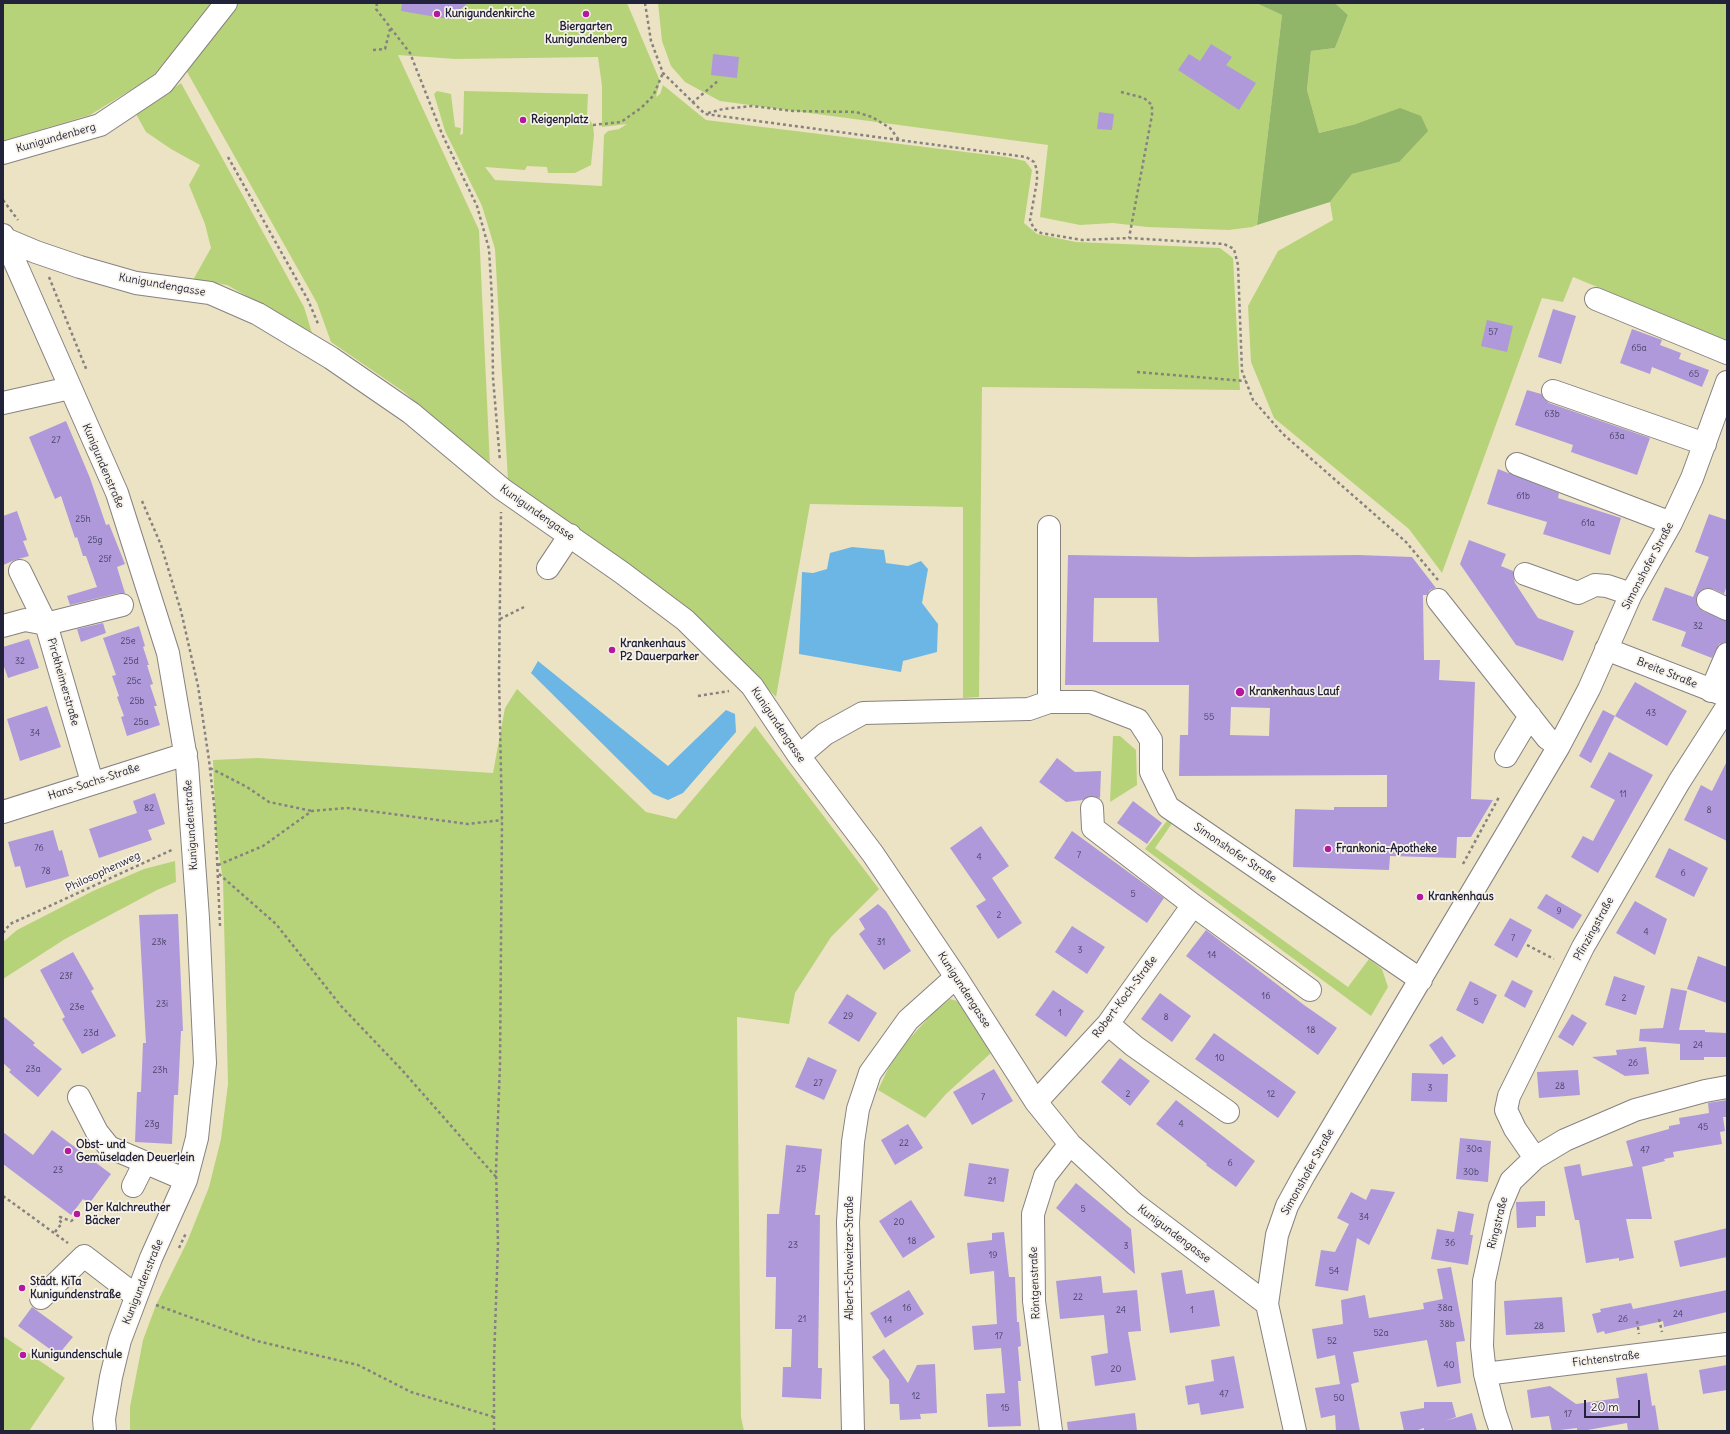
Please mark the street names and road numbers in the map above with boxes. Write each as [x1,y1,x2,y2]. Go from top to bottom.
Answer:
street label: Kunigundenberg [15,120,97,156]
street label: Kunigundengasse [118,271,206,299]
street label: Kunigundenstraße [79,422,127,510]
street label: Kunigundengasse [497,482,577,544]
street label: Simonshofer Straße [1619,520,1677,612]
street label: Pirckheimerstraße [44,637,82,727]
street label: Breite Straße [1635,655,1699,691]
street label: Kunigundengasse [748,685,808,765]
street label: Hans-Sachs-Straße [46,761,142,803]
street label: Kunigundenstraße [181,779,201,871]
street label: Simonshofer Straße [1191,820,1279,886]
street label: Philosophenweg [64,849,142,895]
street label: Pfinzingstraße [1571,895,1617,963]
street label: Kunigundengasse [935,950,993,1030]
street label: Robert-Koch-Straße [1090,953,1160,1041]
street label: Simonshofer Straße [1279,1126,1337,1218]
street label: Albert-Schweitzer-Straße [843,1196,857,1320]
street label: Ringstraße [1485,1196,1511,1250]
street label: Kunigundengasse [1135,1202,1213,1266]
street label: Kunigundenstraße [120,1237,166,1327]
street label: Röntgenstraße [1027,1246,1043,1320]
street label: Fichtenstraße [1572,1348,1640,1370]

